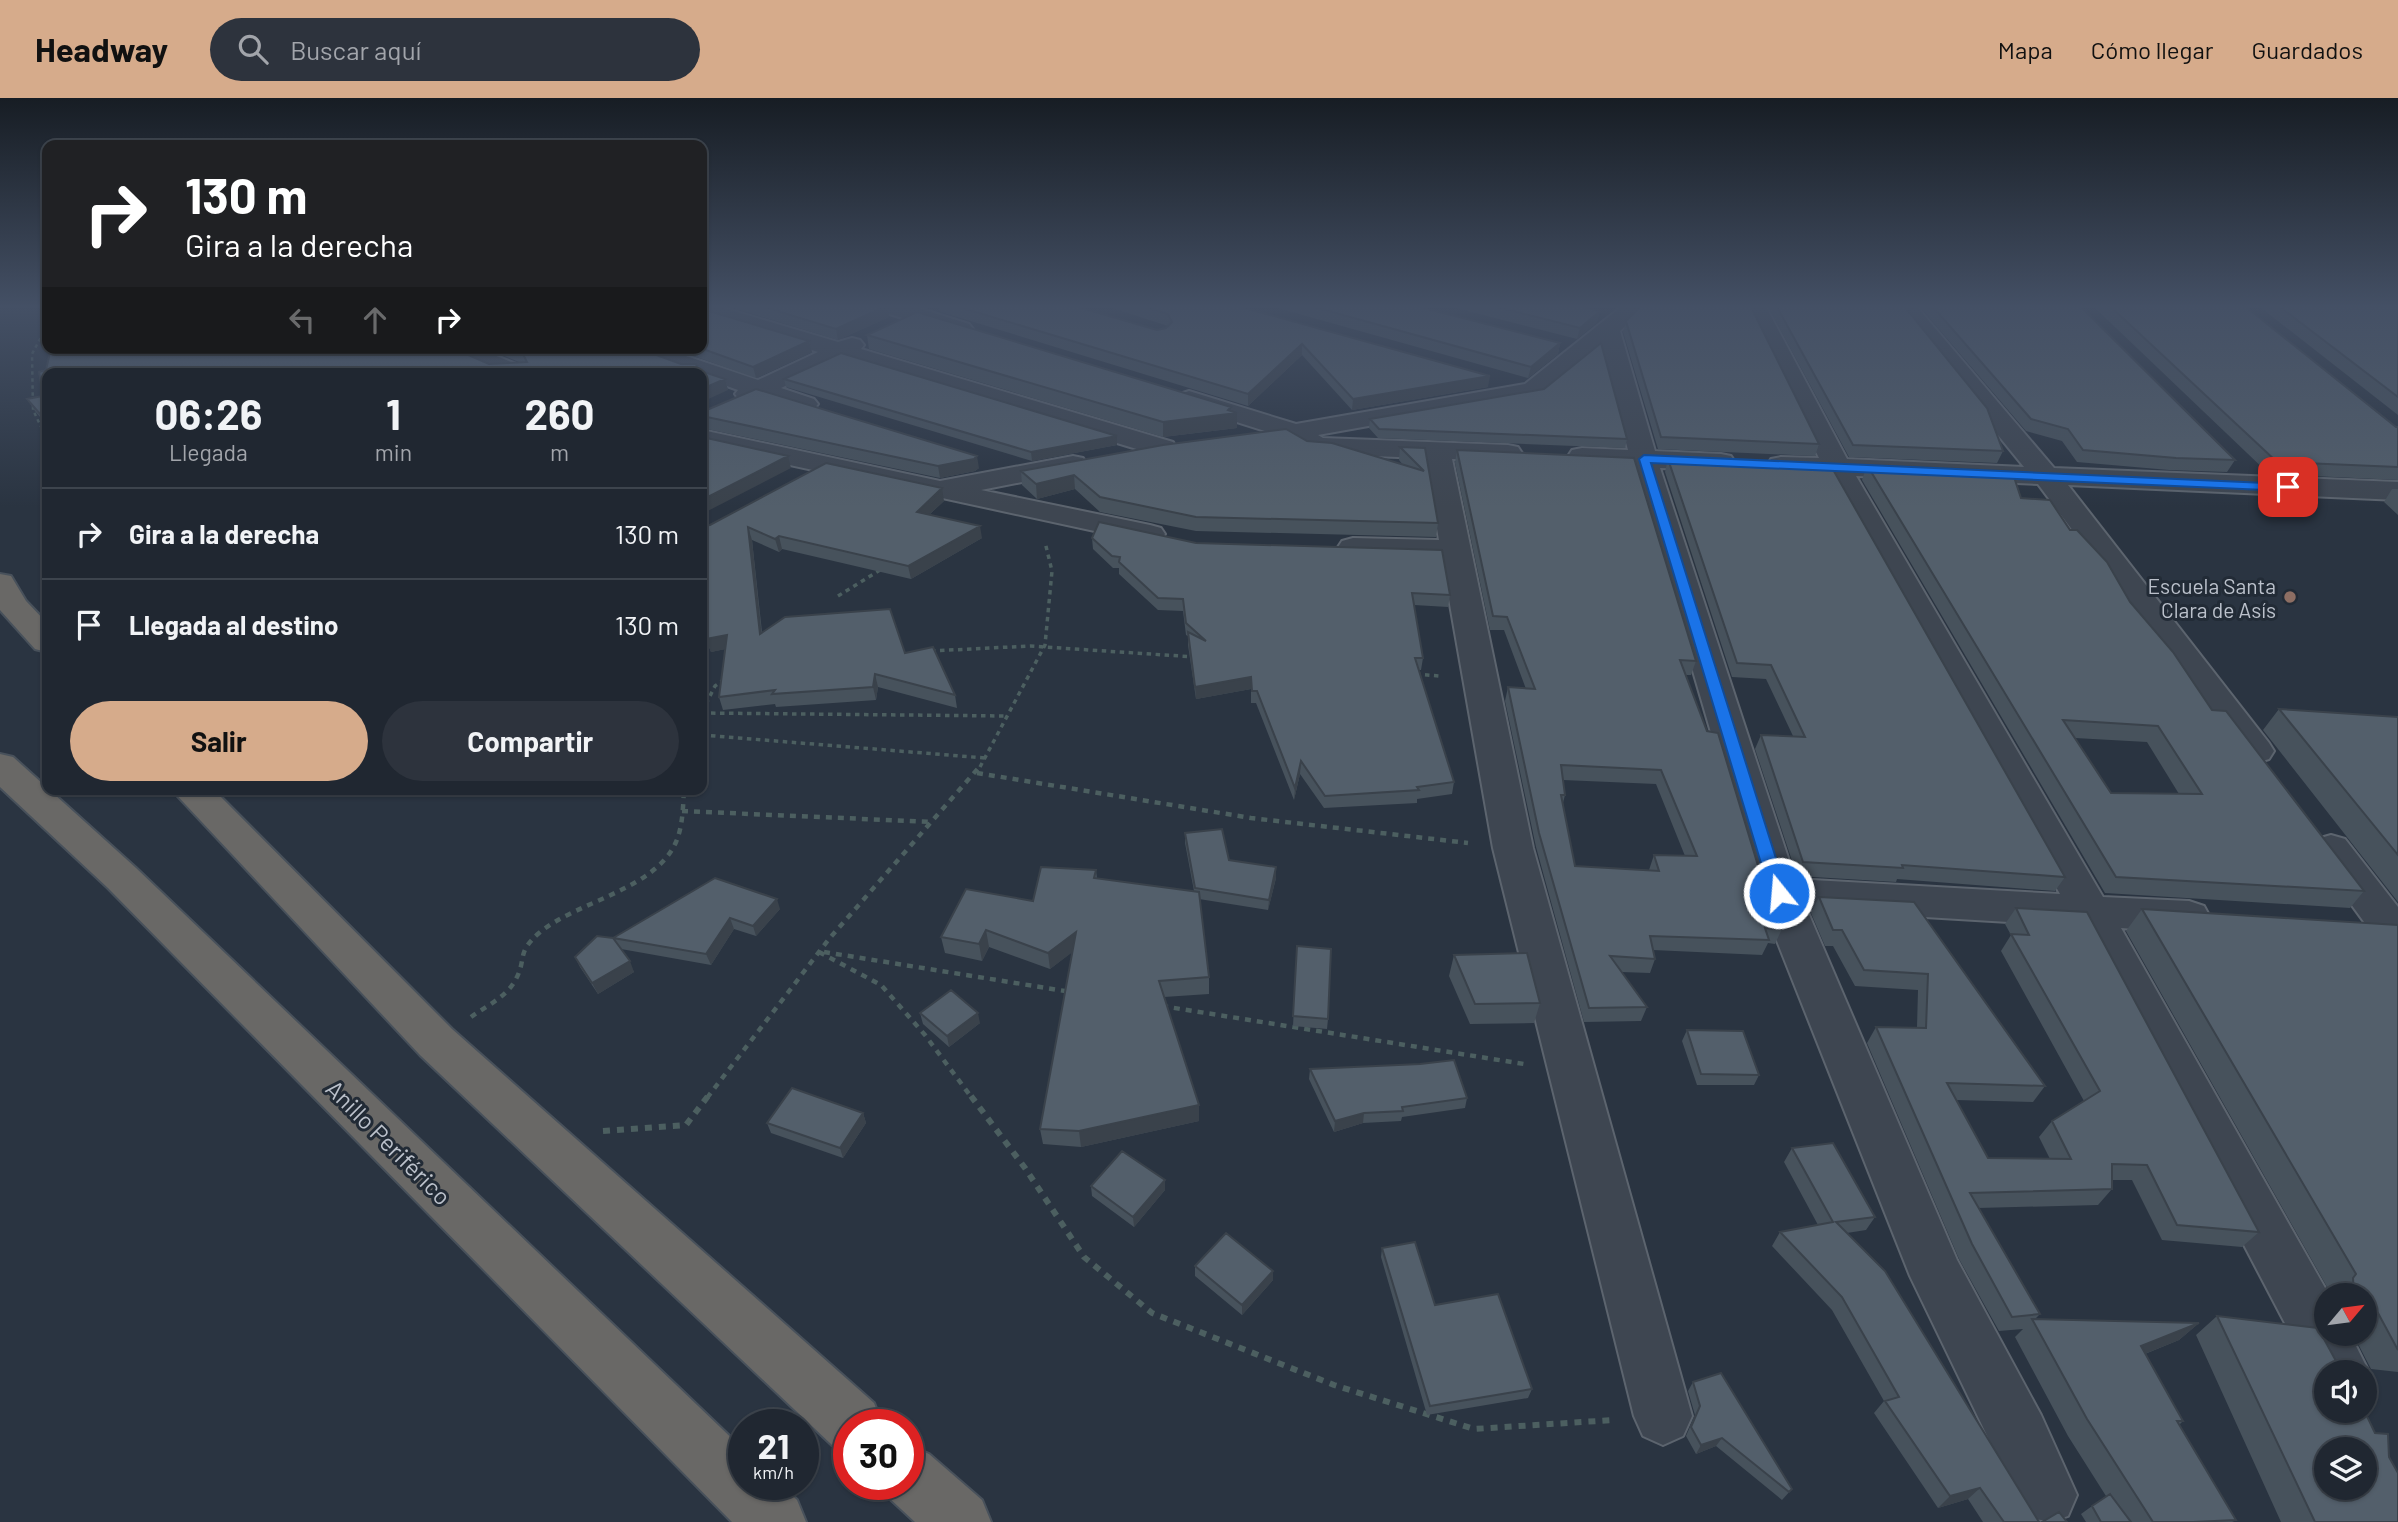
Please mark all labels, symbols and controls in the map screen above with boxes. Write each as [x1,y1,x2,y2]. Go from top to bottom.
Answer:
search box [210,18,700,81]
text: Headway [35,29,168,69]
icon: search [234,30,272,68]
text: Buscar aquí [290,34,421,65]
text: Mapa [1998,35,2053,64]
text: Cómo llegar [2091,35,2213,64]
text: Guardados [2251,35,2363,64]
text: 130 m [185,165,307,224]
icon: right [70,168,161,259]
text: Gira a la derecha [185,225,413,263]
icon: left [283,301,321,339]
icon: ahead [356,301,394,339]
icon: right [429,301,467,339]
text: 06:26 [154,388,262,438]
text: 1 [386,388,401,438]
text: 260 [525,388,595,438]
text: Llegada [169,438,248,466]
text: min [375,438,412,466]
text: m [550,438,569,466]
pin [2258,457,2318,517]
icon: arrive [2269,468,2307,506]
icon: right [70,515,108,553]
text: Gira a la derecha [129,518,319,549]
text: 130 m [615,518,679,549]
place label: Escuela Santa Clara de Asís [2147,573,2276,622]
marker: Escuela Santa Clara de Asís [2282,589,2298,605]
icon: arrive [70,606,108,644]
text: Llegada al destino [129,609,338,640]
text: 130 m [615,609,679,640]
button: Salir [70,701,368,781]
button: Compartir [382,701,679,781]
position arrow [1742,856,1816,930]
street label: Anillo Periférico [321,1074,457,1210]
north arrow [2314,1283,2376,1346]
map controls [2314,1283,2377,1500]
button: sound [2314,1360,2377,1423]
speed limit sign: 30 [833,1409,924,1500]
text: 21 [758,1424,789,1466]
button: layers [2314,1437,2377,1500]
text: km/h [753,1461,794,1483]

